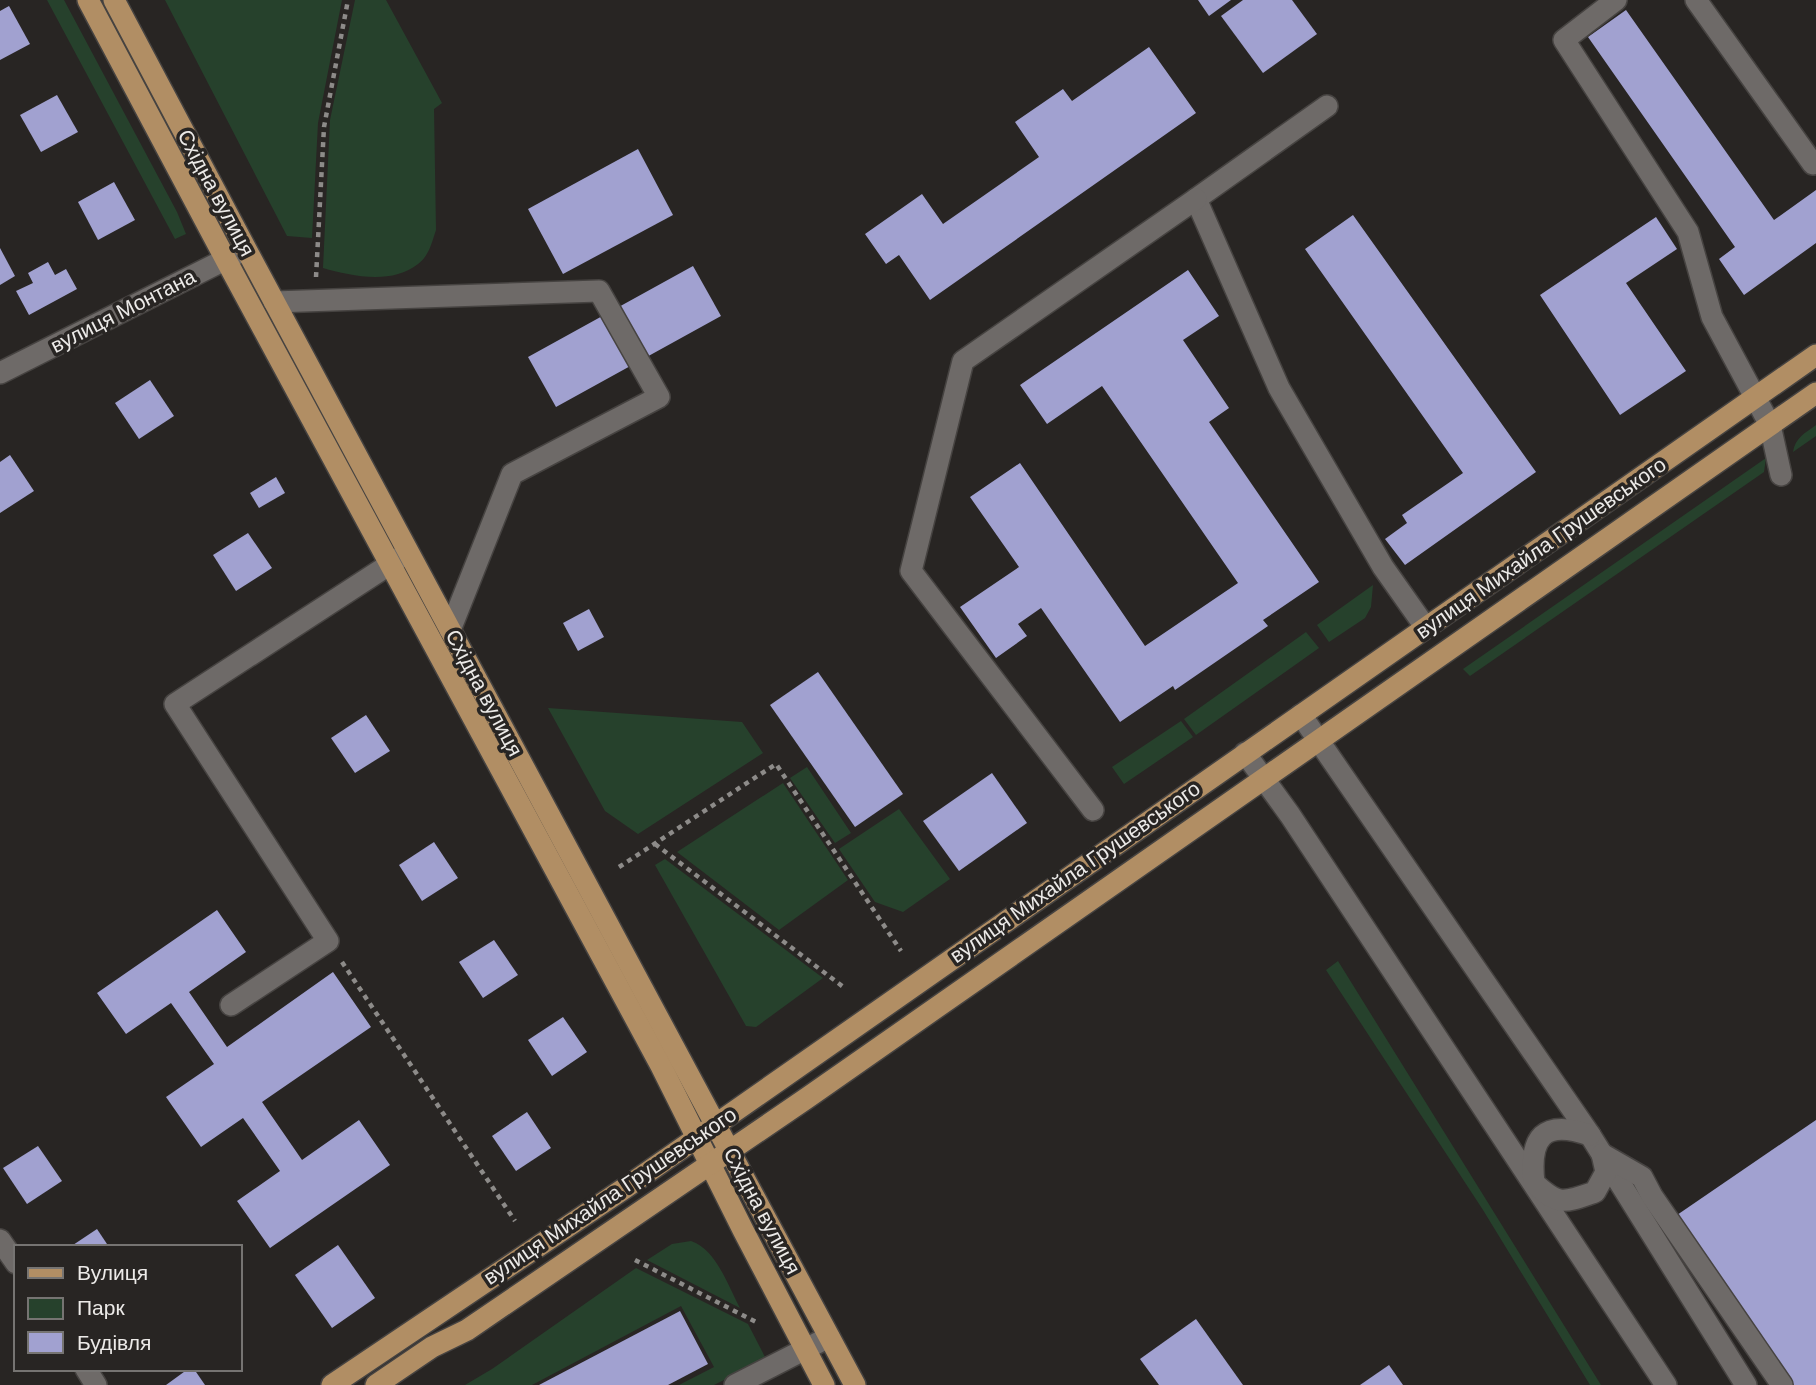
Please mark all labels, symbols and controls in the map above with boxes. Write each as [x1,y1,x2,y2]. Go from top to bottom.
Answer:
street label: Східна вулиця [173,126,259,260]
street label: вулиця Монтана [47,264,199,357]
street label: вулиця Михайла Грушевського [1411,452,1670,643]
street label: Східна вулиця [441,626,527,760]
street label: вулиця Михайла Грушевського [945,776,1204,967]
street label: вулиця Михайла Грушевського [479,1102,740,1289]
street label: Східна вулиця [719,1144,805,1278]
legend [14,1245,242,1371]
text: Вулиця [77,1261,148,1284]
text: Парк [77,1296,125,1319]
text: Будівля [77,1331,151,1354]

